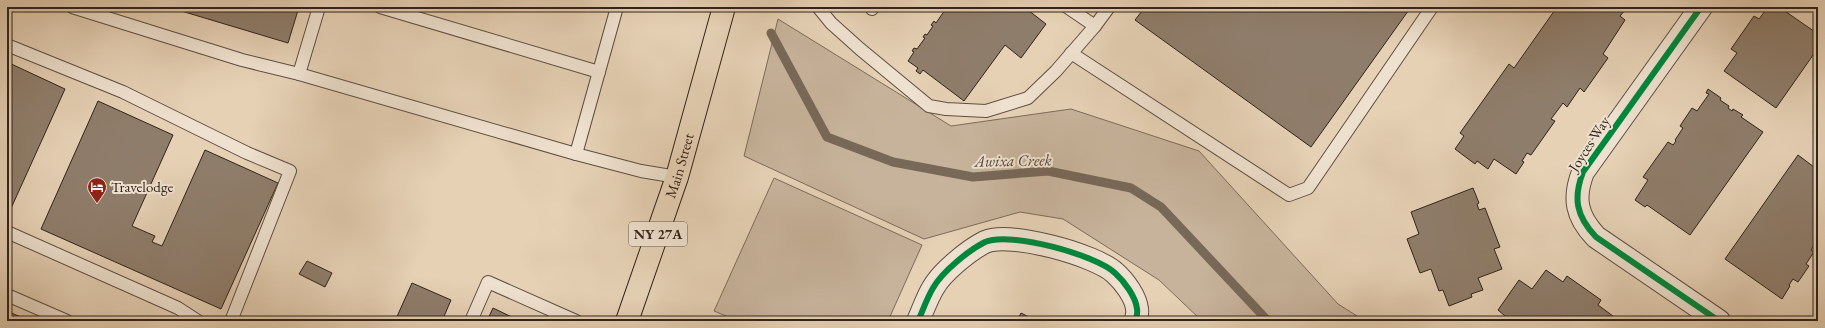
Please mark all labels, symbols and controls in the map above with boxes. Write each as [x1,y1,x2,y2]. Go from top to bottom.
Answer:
street label: Joyces Way [1563,112,1614,177]
street label: Main Street [660,131,698,201]
water label: Awixa Creek [973,149,1053,172]
hotel icon: Travelodge [86,176,108,204]
place label: Travelodge [111,177,173,196]
road number: NY 27A [629,222,687,246]

